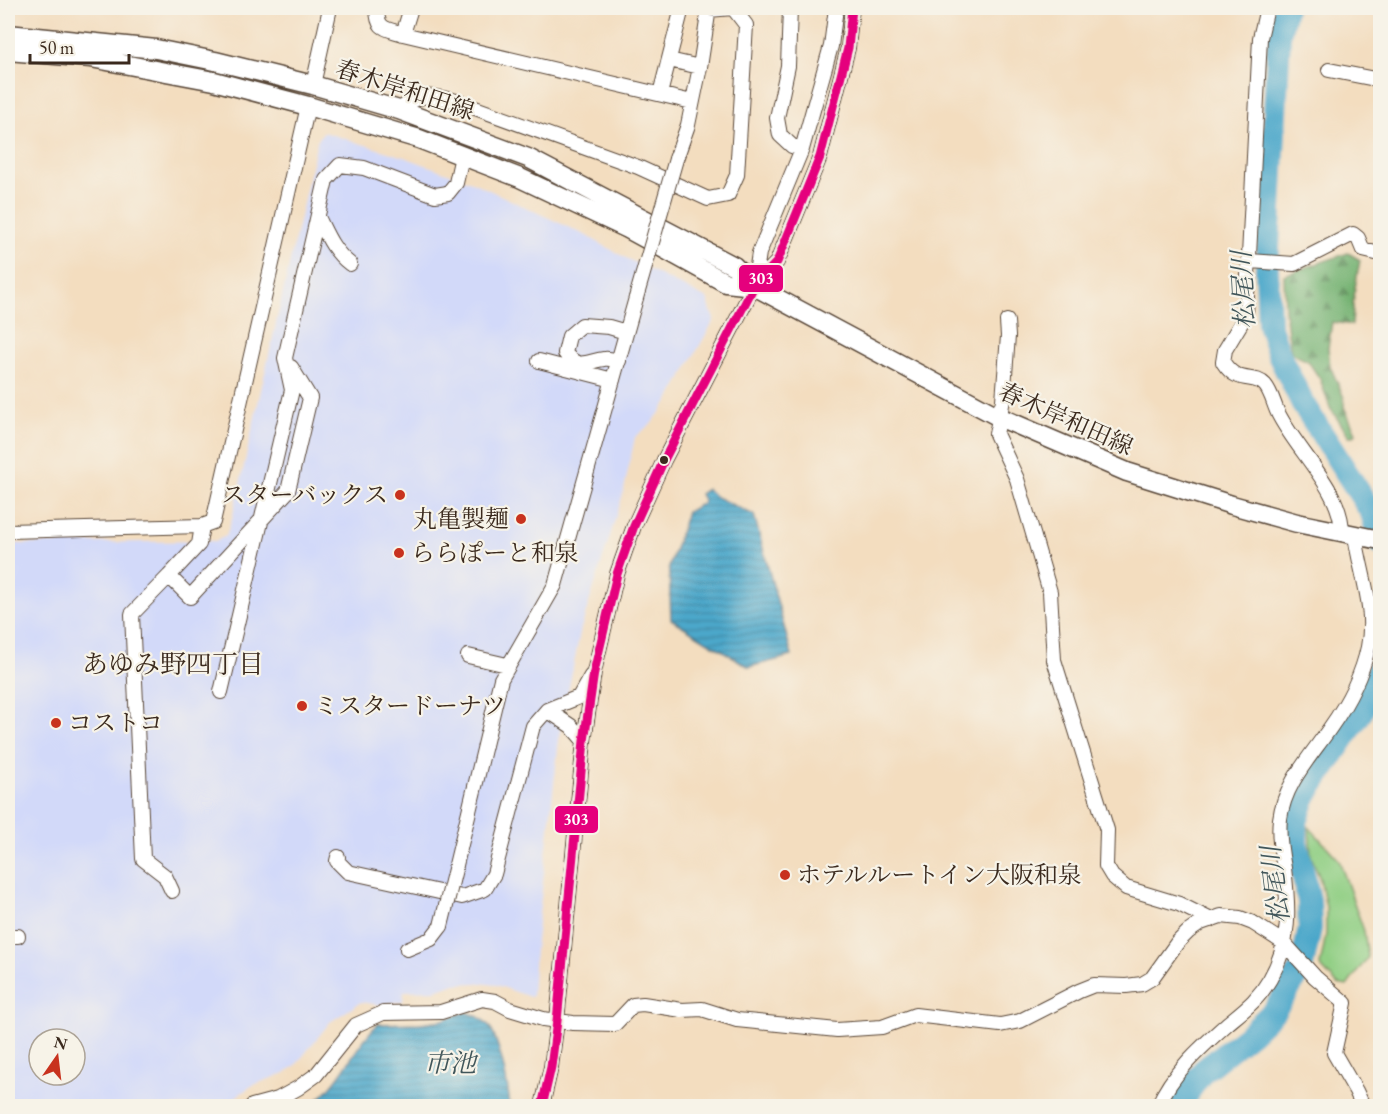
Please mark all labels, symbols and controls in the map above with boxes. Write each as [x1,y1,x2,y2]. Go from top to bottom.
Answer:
scale bar [30,27,129,65]
text: 50 m [39,36,74,59]
street label: 春木岸和田線 [332,53,478,127]
water label: 松尾川 [1224,247,1262,330]
line badge: 303 [738,264,784,293]
text: 303 [748,268,774,289]
street label: 春木岸和田線 [994,375,1138,462]
unlabelled marker [658,454,670,466]
place label: スターバックス [221,479,388,510]
marker: スターバックス [393,488,407,502]
place label: 丸亀製麺 [413,503,509,534]
marker: 丸亀製麺 [514,512,528,526]
place label: ららぽーと和泉 [411,537,579,568]
marker: ららぽーと和泉 [392,546,406,560]
district label: あゆみ野四丁目 [82,647,264,681]
place label: ミスタードーナツ [314,690,506,721]
marker: ミスタードーナツ [295,699,309,713]
place label: コストコ [68,707,163,738]
marker: コストコ [49,716,63,730]
line badge: 303 [554,805,599,834]
text: 303 [563,809,589,830]
water label: 松尾川 [1253,841,1297,926]
place label: ホテルルートイン大阪和泉 [797,859,1082,890]
marker: ホテルルートイン大阪和泉 [778,868,792,882]
north arrow [27,1027,87,1087]
text: N [52,1031,69,1055]
water label: 市池 [424,1046,479,1080]

